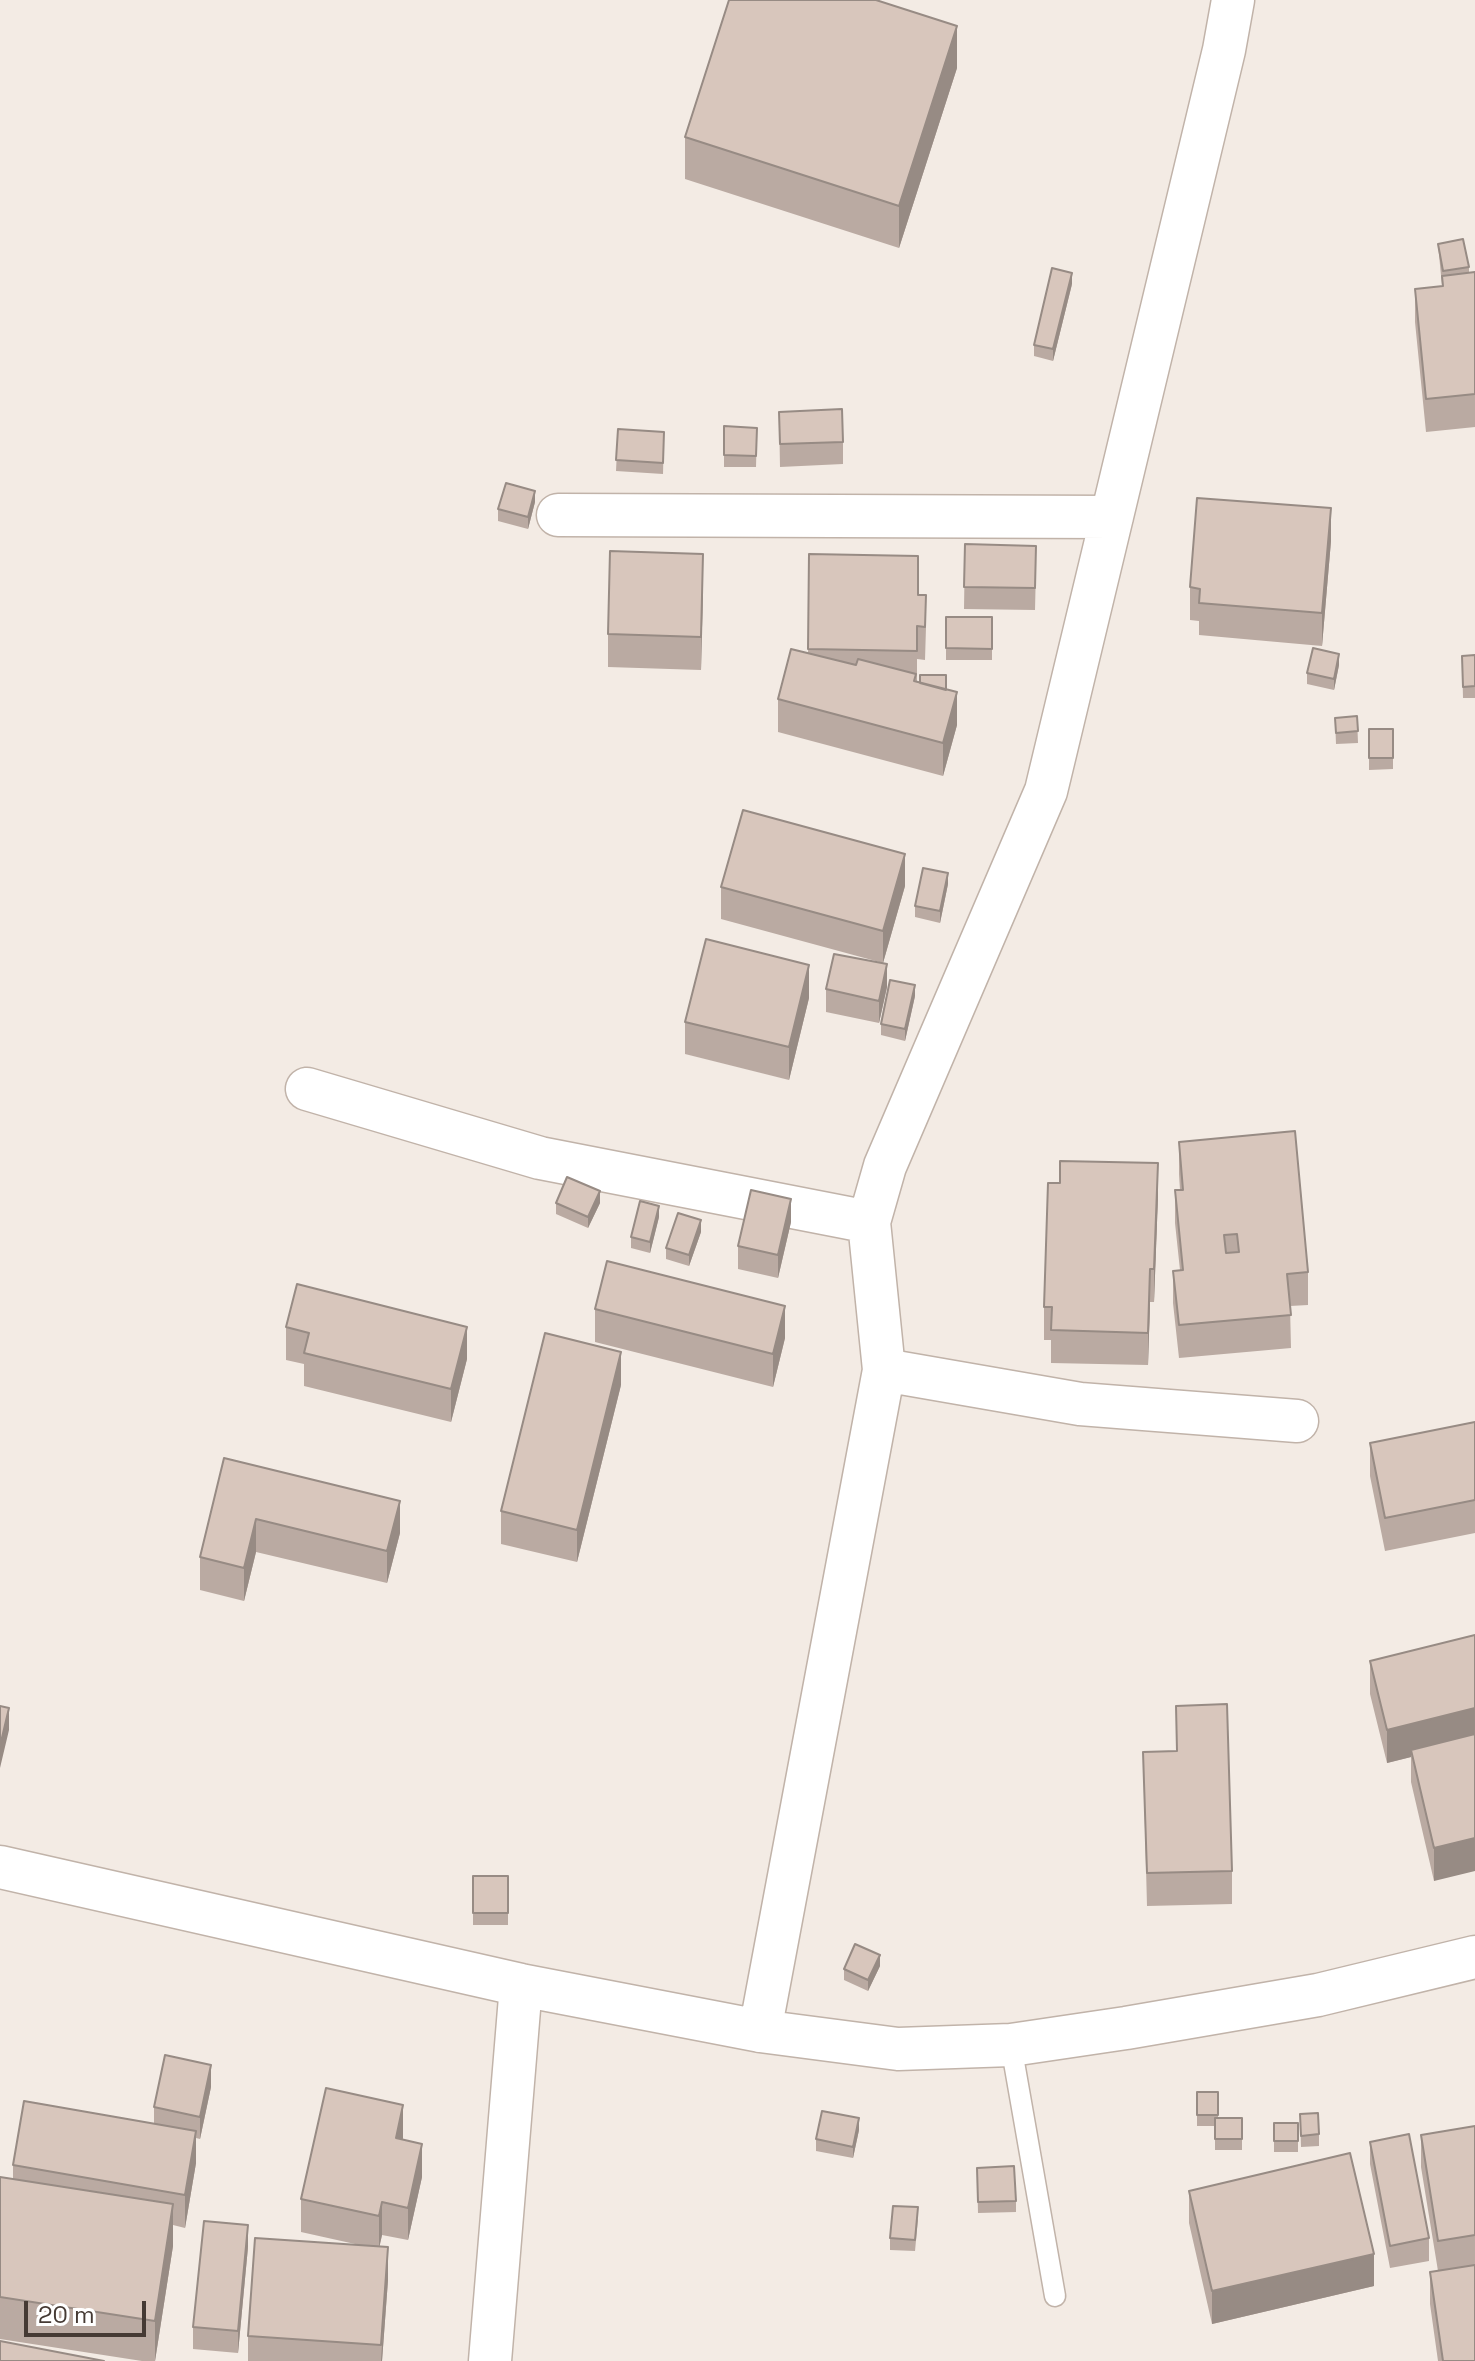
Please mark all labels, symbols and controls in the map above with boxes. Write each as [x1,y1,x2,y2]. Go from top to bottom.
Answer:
scale bar [28,2285,150,2335]
text: 20 m [38,2299,95,2330]

